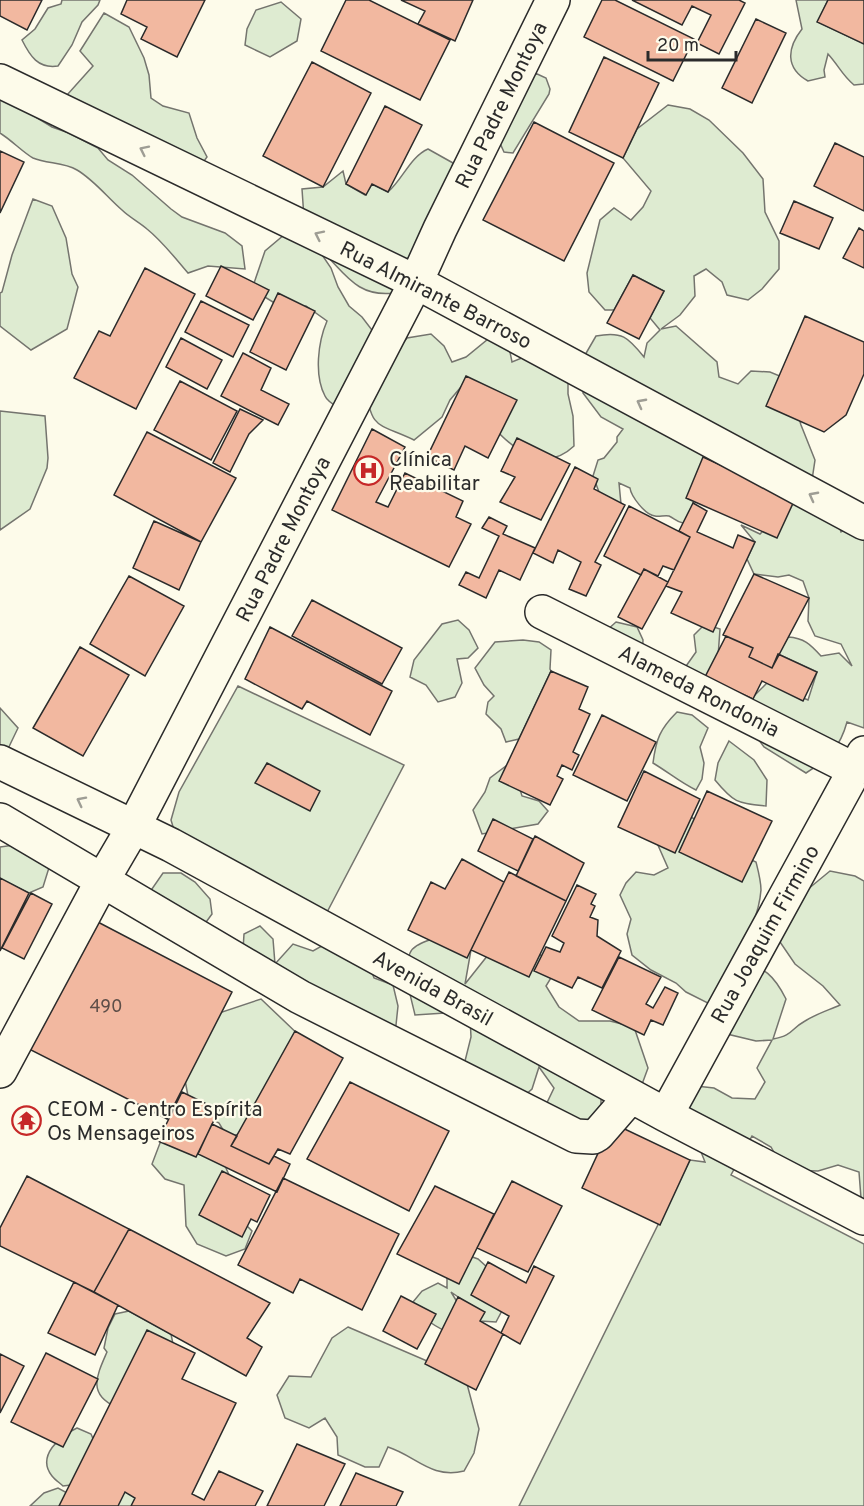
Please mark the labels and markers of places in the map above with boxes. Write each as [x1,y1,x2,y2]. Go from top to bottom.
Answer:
place label: Clínica Reabilitar [389,447,480,498]
hospital icon: Clínica Reabilitar [352,455,384,487]
place label: CEOM - Centro Espírita Os Mensageiros [47,1097,263,1148]
temple icon: CEOM - Centro Espírita Os Mensageiros [10,1105,42,1137]

